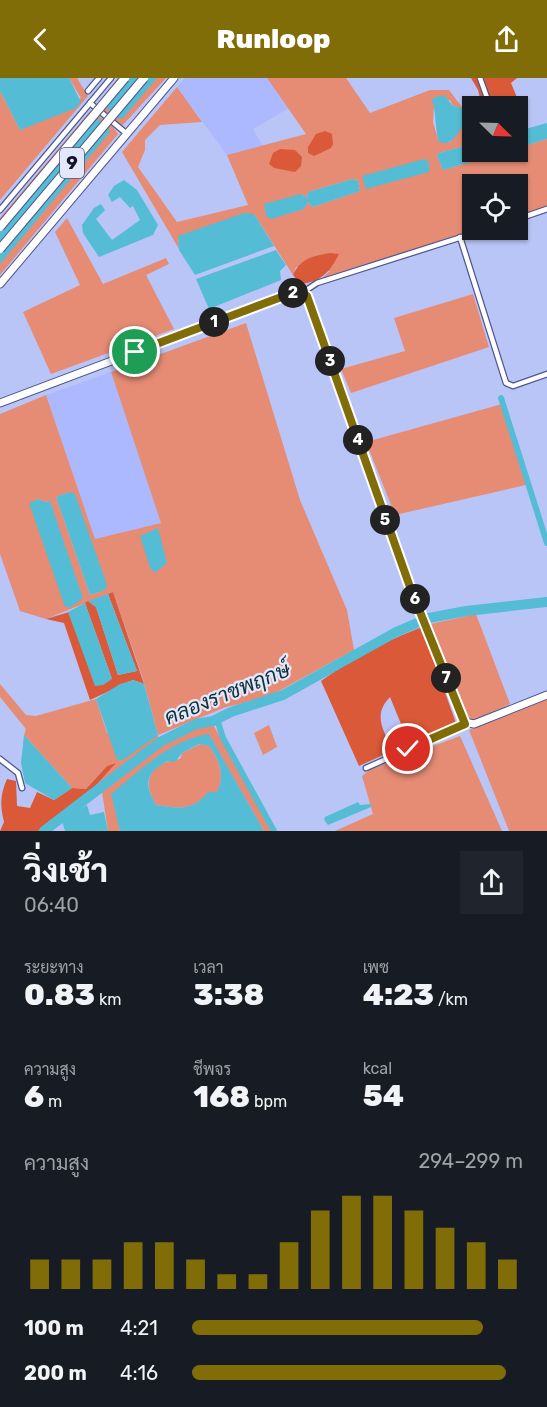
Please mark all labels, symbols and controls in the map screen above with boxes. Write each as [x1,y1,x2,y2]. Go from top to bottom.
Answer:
icon: back [24,23,57,56]
text: Runloop [216,23,331,55]
icon: share [490,23,523,56]
north arrow [462,96,528,162]
map controls [462,96,528,240]
road number: 9 [60,148,84,178]
button: locate [462,174,528,240]
pin: 2 [278,278,308,308]
text: 2 [288,283,298,302]
pin: 1 [199,307,229,337]
text: 1 [210,312,218,331]
pin [109,326,160,377]
icon: arrive [118,335,151,368]
pin: 3 [315,346,345,376]
text: 3 [325,351,335,370]
pin: 4 [343,425,373,455]
text: 4 [353,430,363,449]
pin: 5 [370,505,400,535]
text: 5 [380,510,390,529]
pin: 6 [400,584,430,614]
text: 6 [410,589,420,608]
water label: คลองราชพฤกษ์ [160,654,296,730]
pin: 7 [431,663,461,693]
text: 7 [441,668,451,687]
pin [382,723,433,774]
icon: check [391,732,424,765]
text: วิ่งเช้า [24,851,108,890]
button: share [460,851,523,914]
text: 06:40 [24,893,79,917]
text: ระยะทาง [24,958,84,977]
text: เวลา [193,958,224,977]
text: เพซ [363,958,389,977]
text: 0.83 [24,977,95,1013]
text: 3:38 [193,977,264,1013]
text: 4:23 [363,977,434,1013]
text: km [95,990,121,1009]
text: /km [434,990,468,1009]
text: kcal [363,1059,392,1078]
text: ความสูง [24,1060,76,1079]
text: ชีพจร [193,1060,231,1079]
text: 54 [363,1078,404,1114]
text: 6 [24,1079,44,1115]
text: 168 [193,1079,250,1115]
text: m [44,1092,62,1111]
text: bpm [250,1092,287,1111]
text: 294–299 m [418,1149,523,1173]
text: ความสูง [24,1151,89,1175]
text: 100 m [24,1316,84,1340]
text: 4:21 [120,1316,158,1340]
text: 200 m [24,1361,87,1385]
text: 4:16 [120,1361,158,1385]

